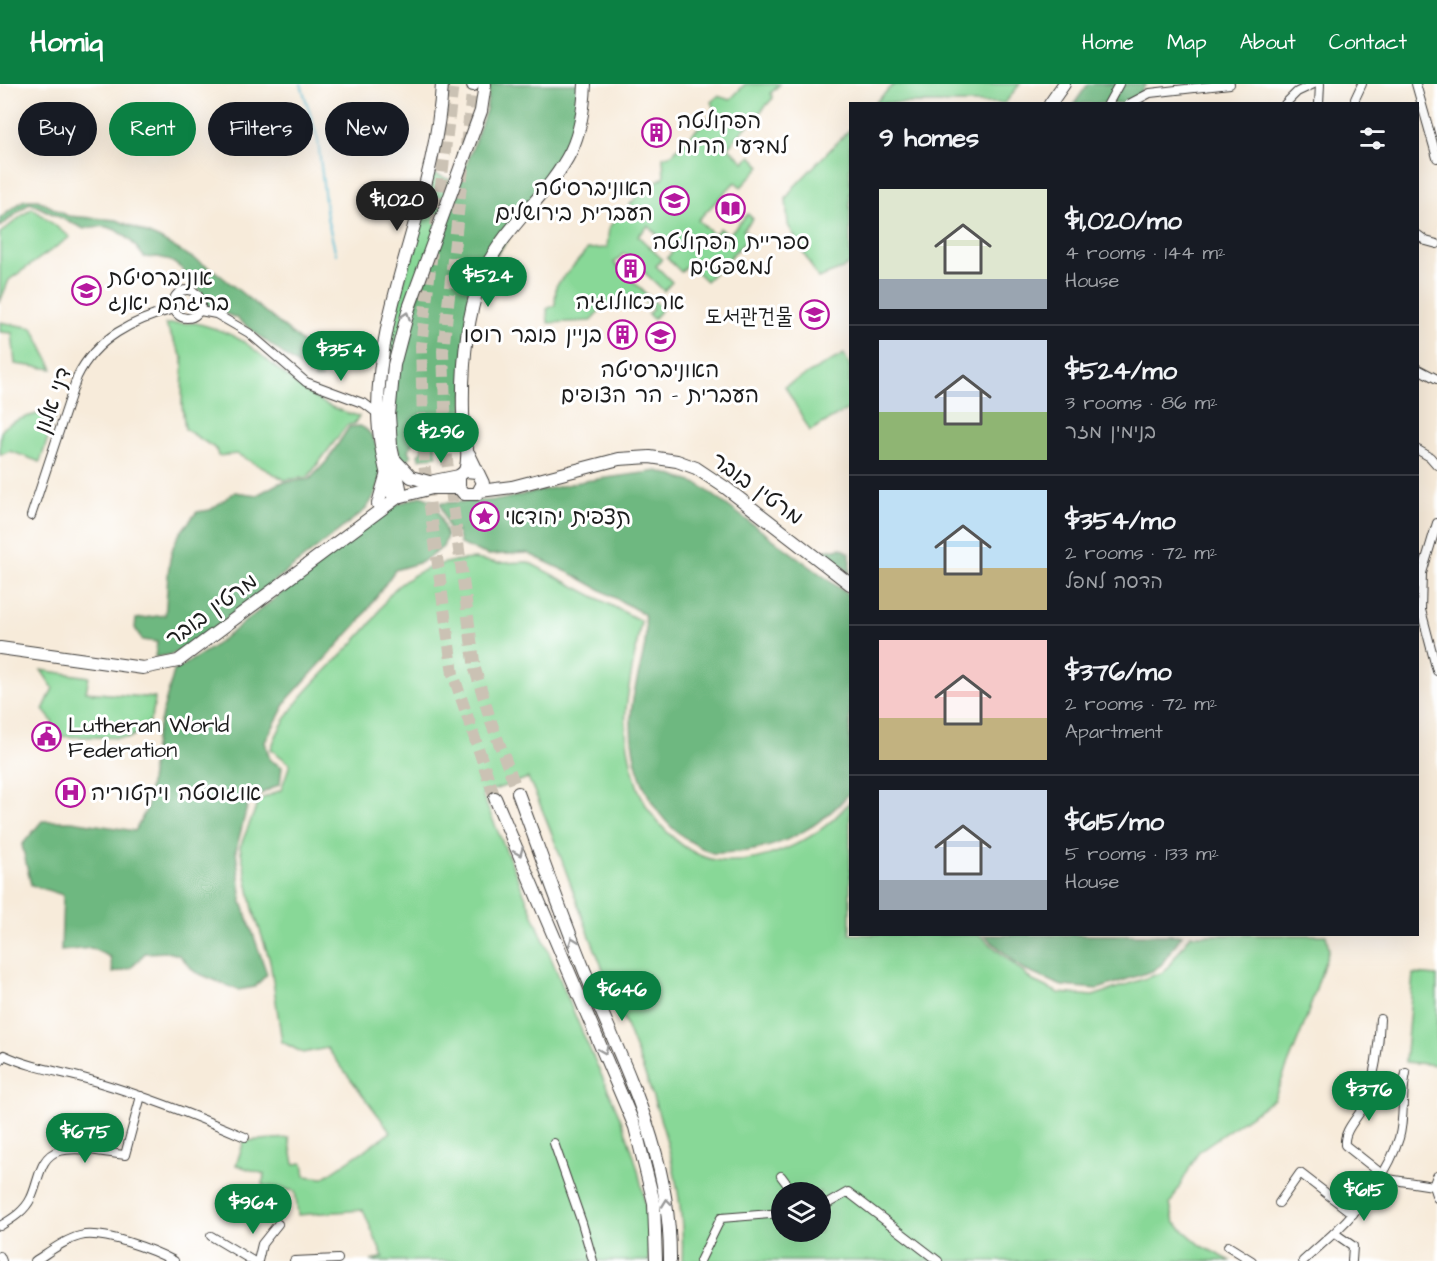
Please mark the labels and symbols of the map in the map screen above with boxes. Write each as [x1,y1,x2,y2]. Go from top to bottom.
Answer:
place label: הפקולטה למדעי הרוח [677,106,790,162]
building icon: הפקולטה למדעי הרוח [640,117,672,149]
place label: האוניברסיטה העברית בירושלים [495,173,653,229]
pin: $1,020 [348,181,446,232]
school or university icon: האוניברסיטה העברית בירושלים [658,184,690,216]
library icon: ספריית הפקולטה למשפטים [715,193,747,225]
place label: ספריית הפקולטה למשפטים [652,227,810,283]
building icon: ארכאולוגיה [614,253,646,285]
pin: $524 [452,257,524,308]
place label: אוניברסיטת בריגהם יאנג [107,263,229,319]
school or university icon: אוניברסיטת בריגהם יאנג [71,274,103,306]
place label: ארכאולוגיה [576,287,684,318]
school or university icon: 도서관건물 [798,299,830,331]
place label: 도서관건물 [704,301,793,332]
one-way arrow [399,311,411,322]
building icon: בניין בובר רוסו [607,318,639,350]
place label: בניין בובר רוסו [464,320,602,351]
school or university icon: האוניברסיטה העברית - הר הצופים [644,321,676,353]
pin: $354 [305,331,377,382]
place label: האוניברסיטה העברית - הר הצופים [561,355,759,411]
street label: דני אלון [27,363,80,438]
pin: $296 [405,413,477,464]
street label: מרטין בובר [705,445,810,533]
place icon: תצפית יהודאי [468,500,500,532]
place label: תצפית יהודאי [505,502,631,533]
street label: מרטין בובר [159,566,264,654]
place label: Lutheran World Federation [68,710,229,766]
public building icon: Lutheran World Federation [31,721,63,753]
hospital icon: אוגוסטה ויקטוריה [54,776,86,808]
place label: אוגוסטה ויקטוריה [91,778,261,809]
one-way arrow [511,845,523,856]
one-way arrow [568,936,580,947]
pin: $646 [586,971,658,1022]
one-way arrow [596,1045,609,1055]
pin: $376 [1333,1071,1405,1122]
pin: $675 [49,1113,121,1164]
pin: $615 [1328,1171,1400,1222]
pin: $964 [217,1184,289,1235]
one-way arrow [661,1198,674,1207]

